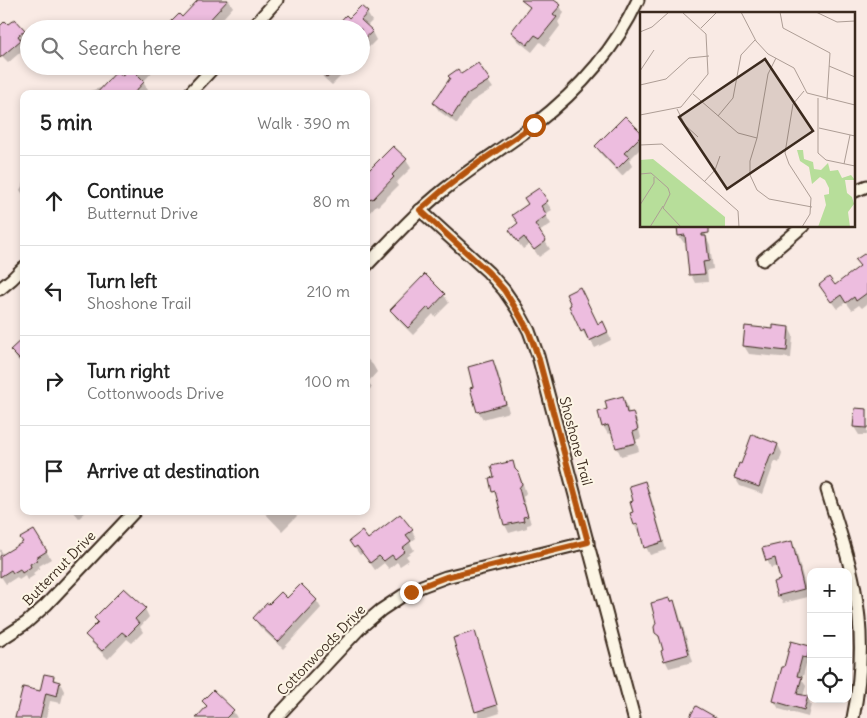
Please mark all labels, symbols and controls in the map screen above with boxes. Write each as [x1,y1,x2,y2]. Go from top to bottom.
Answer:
inset map [640,12,854,228]
search box [20,20,370,75]
icon: search [38,34,66,62]
text: Search here [78,36,181,60]
text: 5 min [40,109,92,136]
text: Walk · 390 m [257,113,350,133]
route start [523,114,546,137]
text: Continue [87,179,164,203]
icon: ahead [40,187,68,215]
text: 80 m [312,191,350,211]
text: Butternut Drive [87,203,198,223]
text: Turn left [87,269,157,293]
icon: left [40,277,68,305]
text: 210 m [307,281,350,301]
text: Shoshone Trail [87,293,191,313]
text: Turn right [87,359,170,383]
icon: right [40,367,68,395]
text: 100 m [305,371,350,391]
text: Cottonwoods Drive [87,383,224,403]
street label: Shoshone Trail [556,395,596,487]
icon: arrive [40,457,68,485]
text: Arrive at destination [87,459,260,483]
street label: Butternut Drive [19,527,99,609]
map controls [807,568,852,703]
button: + [807,568,852,613]
route end [400,581,423,604]
street label: Cottonwoods Drive [273,601,369,699]
button: − [807,613,852,658]
button: locate [807,658,852,703]

